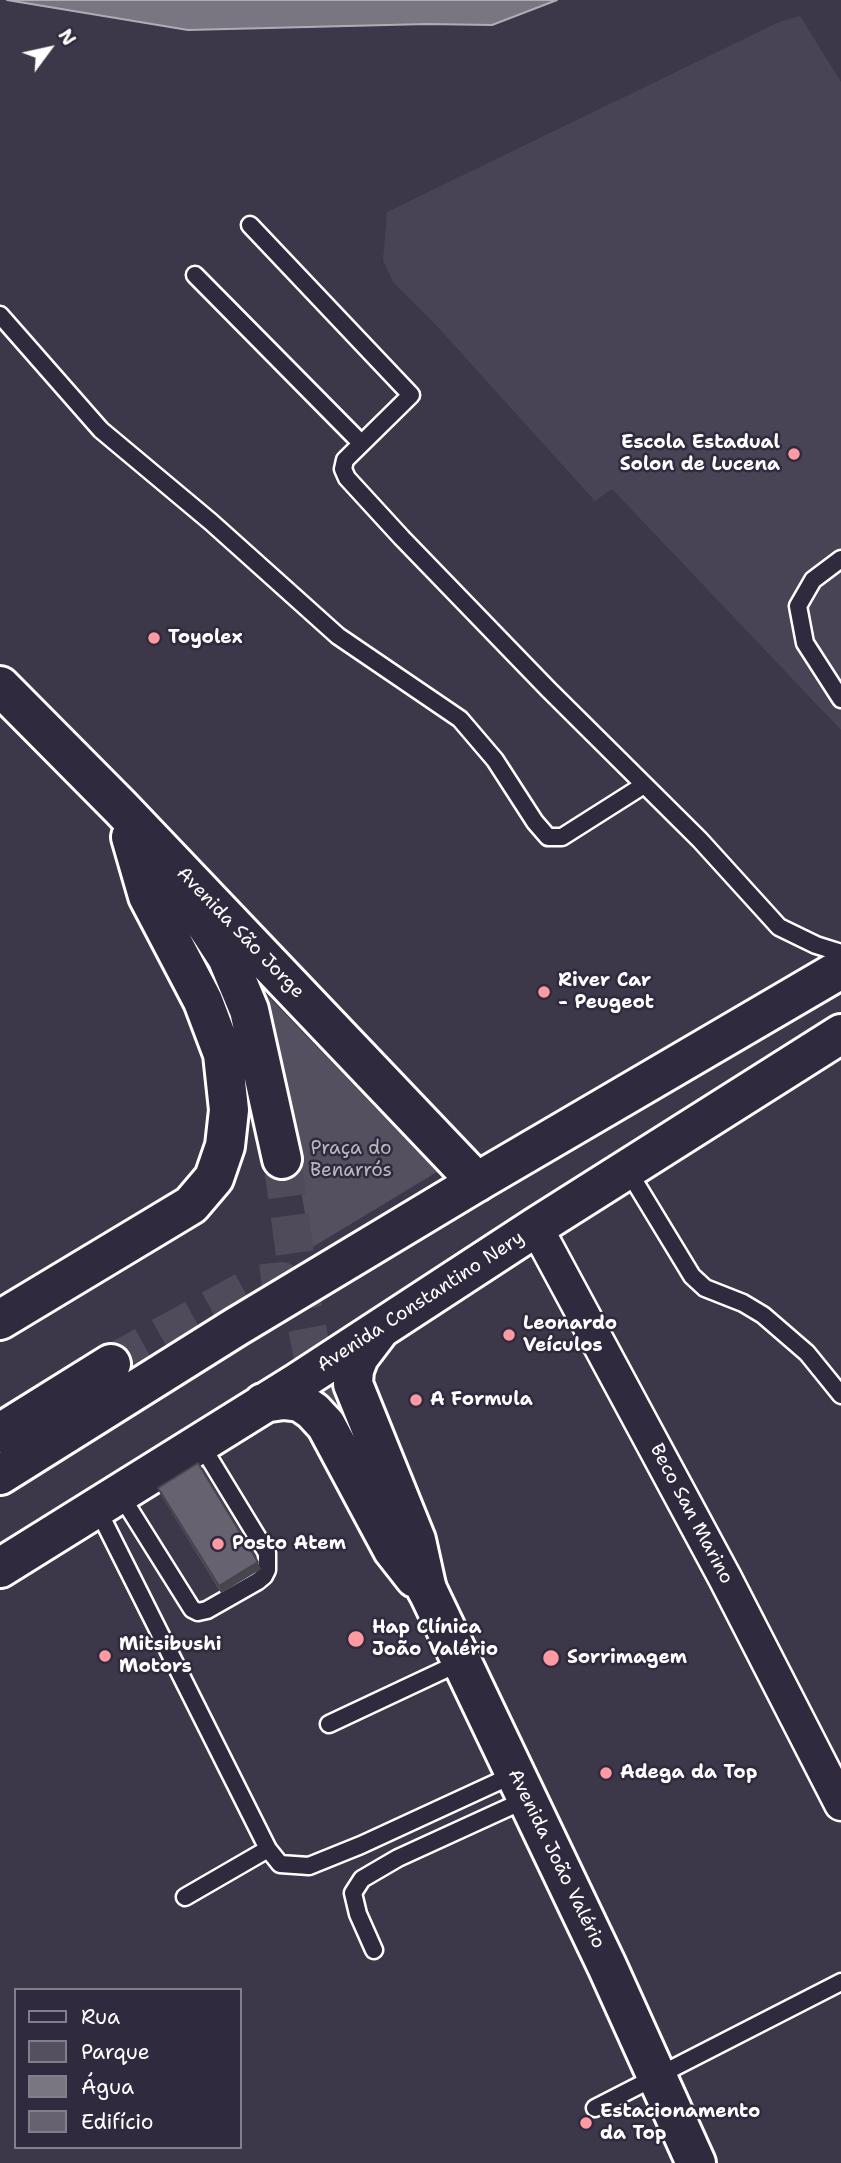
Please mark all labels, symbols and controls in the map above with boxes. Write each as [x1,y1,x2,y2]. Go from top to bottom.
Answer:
north arrow [14,14,84,84]
text: N [52,24,82,50]
place label: Escola Estadual Solon de Lucena [620,432,780,476]
marker: Escola Estadual Solon de Lucena [786,446,802,462]
place label: Toyolex [168,627,243,649]
marker: Toyolex [146,630,162,646]
street label: Avenida São Jorge [171,862,309,1004]
place label: River Car - Peugeot [558,970,654,1014]
marker: River Car - Peugeot [536,984,552,1000]
park label: Praça do Benarrós [310,1138,392,1182]
street label: Avenida Constantino Nery [313,1227,529,1377]
place label: Leonardo Veículos [523,1313,617,1357]
marker: Leonardo Veículos [501,1327,517,1343]
place label: A Formula [430,1389,533,1411]
marker: A Formula [408,1392,424,1408]
street label: Beco San Marino [644,1440,738,1588]
place label: Posto Atem [232,1533,346,1555]
marker: Posto Atem [210,1536,226,1552]
place label: Hap Clínica João Valério [372,1617,498,1661]
marker: Hap Clínica João Valério [346,1629,366,1649]
place label: Mitsibushi Motors [119,1634,222,1678]
place label: Sorrimagem [567,1647,687,1669]
marker: Mitsibushi Motors [97,1648,113,1664]
marker: Sorrimagem [541,1648,561,1668]
place label: Adega da Top [620,1762,757,1784]
street label: Avenida João Valério [503,1765,609,1953]
marker: Adega da Top [598,1765,614,1781]
legend [14,1988,242,2149]
text: Rua [81,2003,120,2031]
text: Parque [81,2038,150,2066]
text: Água [81,2073,134,2101]
place label: Estacionamento da Top [600,2101,760,2145]
text: Edifício [81,2108,153,2136]
marker: Estacionamento da Top [578,2115,594,2131]

